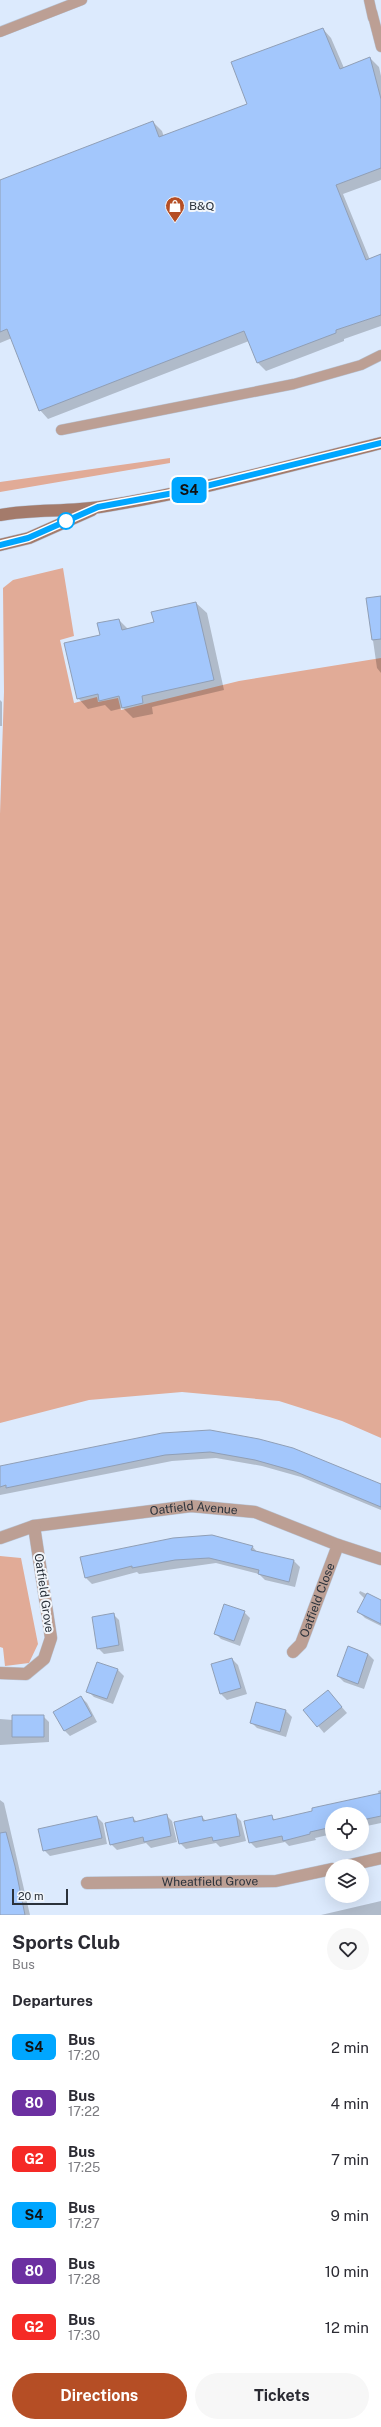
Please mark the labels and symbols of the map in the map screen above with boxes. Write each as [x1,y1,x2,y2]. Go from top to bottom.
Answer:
shop icon: B&Q [164,195,186,223]
place label: B&Q [189,199,215,213]
line badge: S4 [171,477,207,503]
unlabelled marker [57,512,75,530]
street label: Oatfield Avenue [149,1499,239,1518]
street label: Oatfield Grove [32,1552,57,1634]
street label: Oatfield Close [297,1561,338,1639]
street label: Wheatfield Grove [162,1874,258,1889]
scale bar [12,1887,68,1906]

